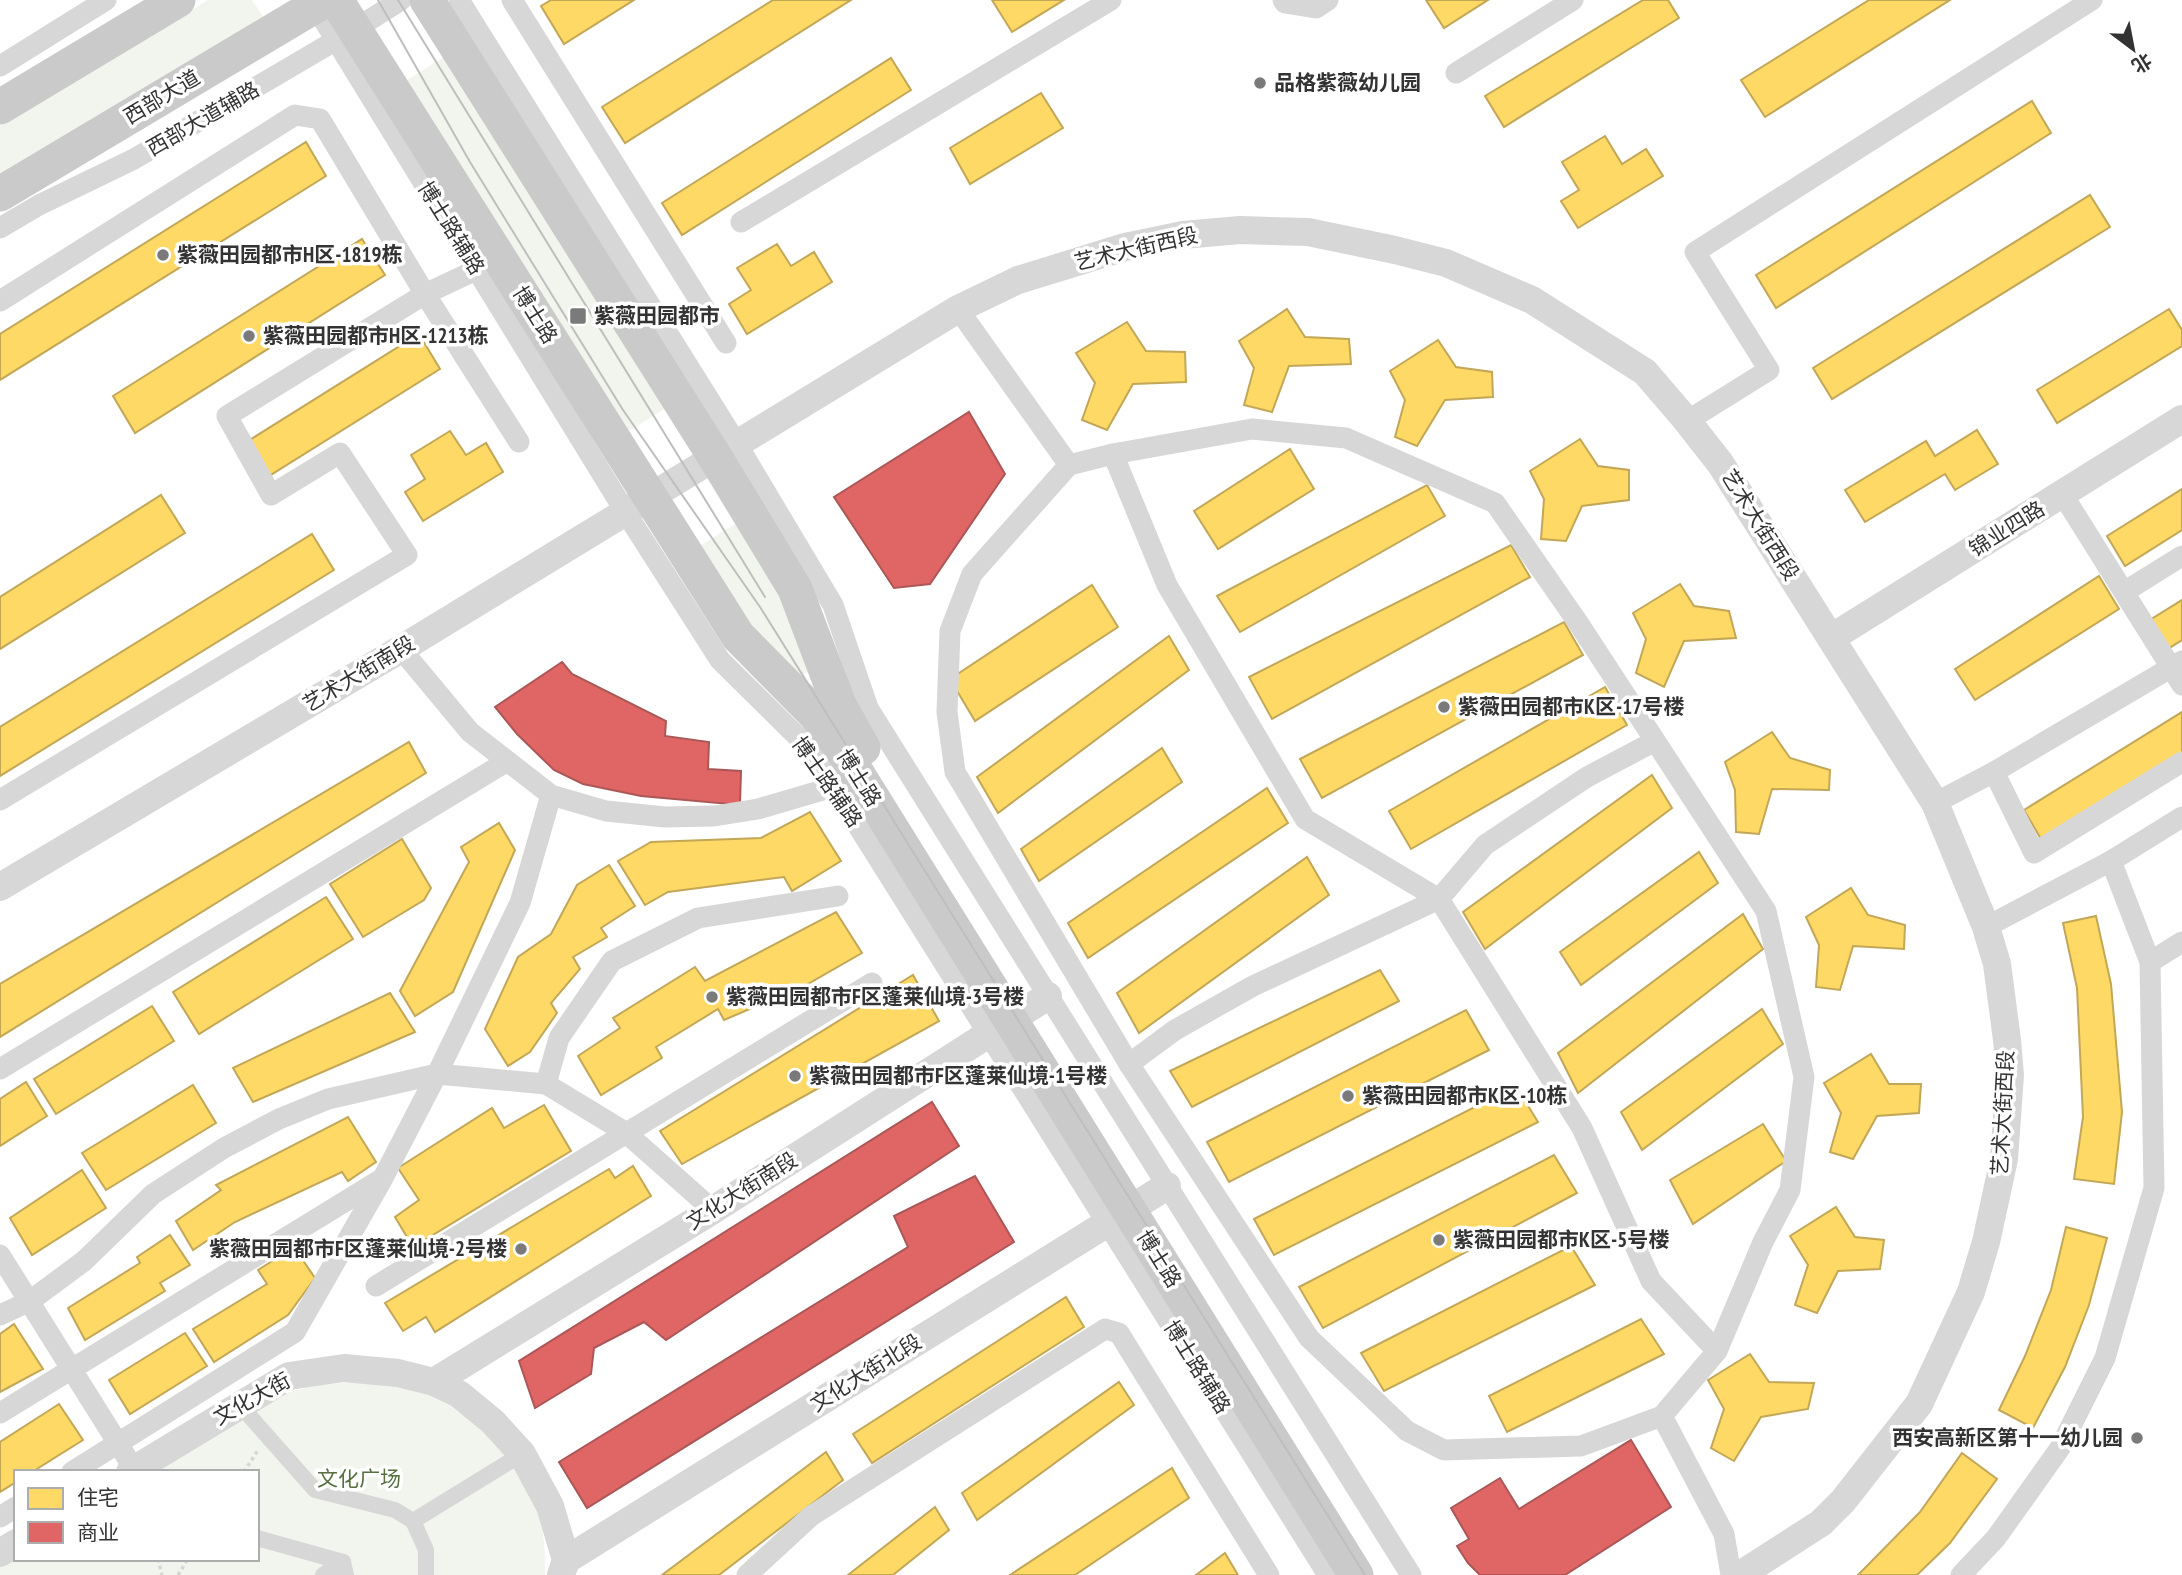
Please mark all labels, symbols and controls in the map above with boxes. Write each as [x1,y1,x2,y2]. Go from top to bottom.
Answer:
north arrow [2098,14,2168,84]
text: 北 [2128,48,2156,79]
street label: 西部大道 [119,63,205,130]
place label: 品格紫薇幼儿园 [1274,69,1421,96]
street label: 西部大道辅路 [141,75,264,162]
marker: 品格紫薇幼儿园 [1252,75,1268,91]
street label: 博士路辅路 [412,176,491,279]
street label: 艺术大街西段 [1071,221,1200,276]
place label: 紫薇田园都市H区-1819栋 [177,241,403,268]
marker: 紫薇田园都市H区-1819栋 [155,247,171,263]
street label: 博士路 [507,281,564,349]
place label: 紫薇田园都市 [594,302,720,329]
marker: 紫薇田园都市 [568,306,588,326]
place label: 紫薇田园都市H区-1213栋 [263,322,489,349]
marker: 紫薇田园都市H区-1213栋 [241,328,257,344]
street label: 艺术大街西段 [1716,464,1805,585]
street label: 锦业四路 [1964,495,2050,562]
street label: 艺术大街南段 [298,630,420,718]
place label: 紫薇田园都市K区-17号楼 [1458,693,1684,720]
marker: 紫薇田园都市K区-17号楼 [1436,699,1452,715]
street label: 博士路辅路 [786,731,869,832]
street label: 博士路 [831,744,888,812]
place label: 紫薇田园都市F区蓬莱仙境-3号楼 [726,983,1024,1010]
marker: 紫薇田园都市F区蓬莱仙境-3号楼 [704,989,720,1005]
street label: 艺术大街西段 [1986,1049,2019,1177]
place label: 紫薇田园都市F区蓬莱仙境-1号楼 [809,1062,1107,1089]
marker: 紫薇田园都市F区蓬莱仙境-1号楼 [787,1068,803,1084]
place label: 紫薇田园都市K区-10栋 [1362,1082,1567,1109]
marker: 紫薇田园都市K区-10栋 [1340,1088,1356,1104]
street label: 文化大街南段 [681,1146,802,1235]
street label: 博士路 [1131,1225,1188,1293]
place label: 紫薇田园都市K区-5号楼 [1453,1226,1669,1253]
marker: 紫薇田园都市K区-5号楼 [1431,1232,1447,1248]
place label: 紫薇田园都市F区蓬莱仙境-2号楼 [209,1235,507,1262]
marker: 紫薇田园都市F区蓬莱仙境-2号楼 [513,1241,529,1257]
street label: 博士路辅路 [1158,1315,1237,1418]
street label: 文化大街北段 [805,1328,926,1417]
street label: 文化大街 [208,1366,295,1431]
place label: 西安高新区第十一幼儿园 [1892,1424,2123,1451]
marker: 西安高新区第十一幼儿园 [2129,1430,2145,1446]
park label: 文化广场 [317,1465,401,1492]
legend [14,1470,259,1561]
text: 住宅 [77,1484,119,1511]
text: 商业 [77,1519,119,1546]

